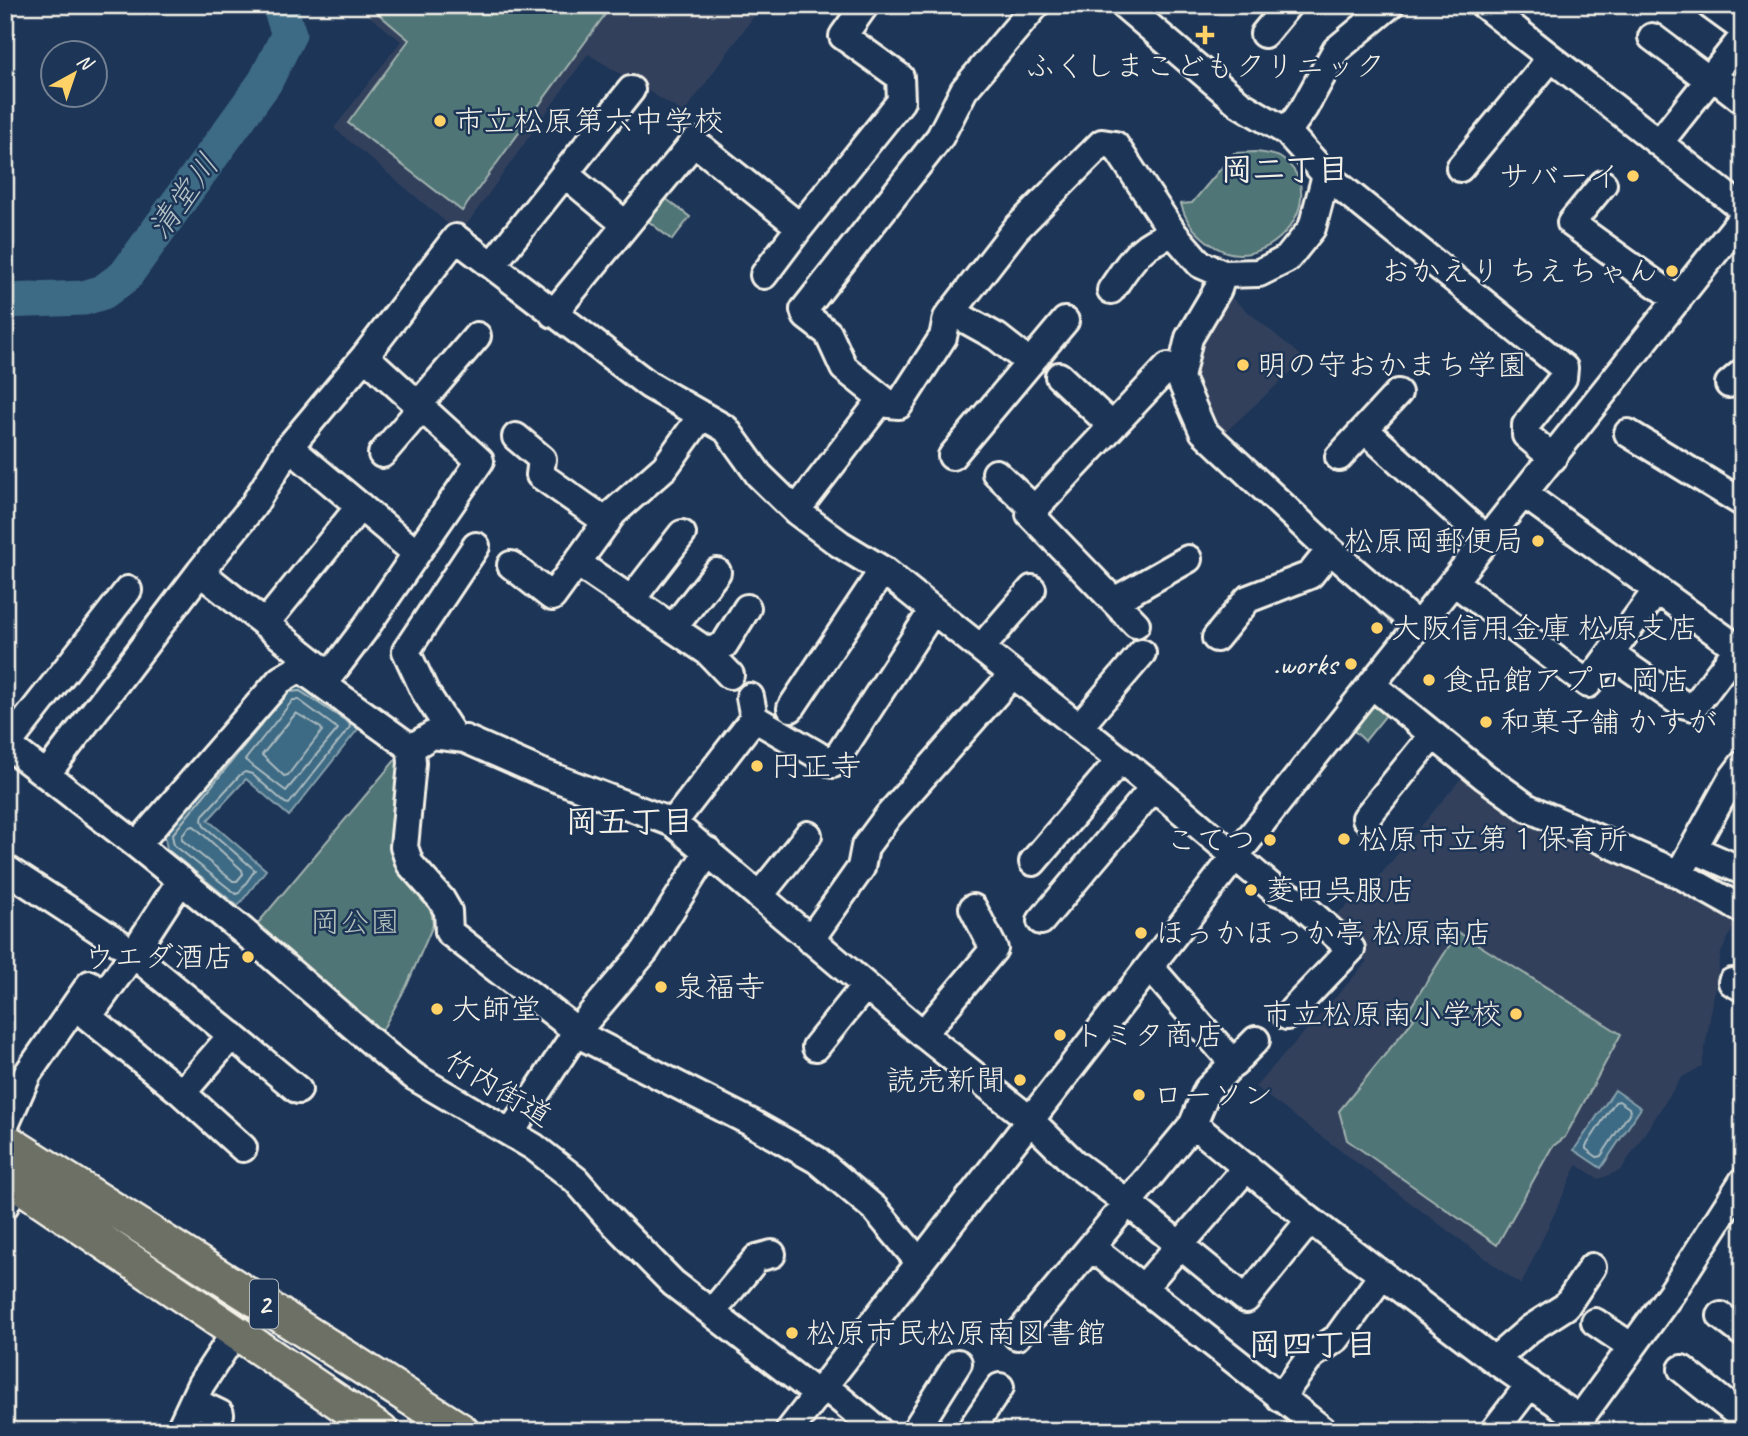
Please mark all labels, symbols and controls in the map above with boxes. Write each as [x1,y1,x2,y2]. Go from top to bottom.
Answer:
marker: ふくしまこどもクリニック [1195,25,1215,45]
north arrow [38,38,108,108]
place label: ふくしまこどもクリニック [1025,47,1385,85]
text: N [72,49,99,77]
place label: 市立松原第六中学校 [454,102,724,140]
marker: 市立松原第六中学校 [432,113,448,129]
water label: 清堂川 [139,145,228,247]
district label: 岡二丁目 [1221,149,1349,190]
place label: サバーイ [1499,157,1619,195]
marker: サバーイ [1625,168,1641,184]
place label: おかえり ちえちゃん [1381,252,1658,290]
marker: おかえり ちえちゃん [1664,263,1680,279]
place label: 明の守おかまち学園 [1257,346,1527,384]
marker: 明の守おかまち学園 [1235,357,1251,373]
place label: 松原岡郵便局 [1344,522,1524,560]
marker: 松原岡郵便局 [1530,533,1546,549]
place label: 大阪信用金庫 松原支店 [1391,609,1698,647]
marker: 大阪信用金庫 松原支店 [1369,620,1385,636]
place label: .works [1273,645,1340,683]
marker: .works [1343,656,1359,672]
place label: 食品館アプロ 岡店 [1443,661,1690,699]
marker: 食品館アプロ 岡店 [1421,672,1437,688]
place label: 和菓子舗 かすが [1500,703,1717,741]
marker: 和菓子舗 かすが [1478,714,1494,730]
place label: 円正寺 [771,747,861,785]
marker: 円正寺 [749,758,765,774]
district label: 岡五丁目 [566,801,694,842]
place label: 松原市立第１保育所 [1358,820,1628,858]
place label: こてつ [1166,821,1256,859]
marker: 松原市立第１保育所 [1336,831,1352,847]
marker: こてつ [1262,832,1278,848]
place label: 菱田呉服店 [1265,871,1415,909]
marker: 菱田呉服店 [1243,882,1259,898]
park label: 岡公園 [310,903,400,941]
place label: ほっかほっか亭 松原南店 [1155,914,1492,952]
marker: ほっかほっか亭 松原南店 [1133,925,1149,941]
place label: ウエダ酒店 [84,938,234,976]
marker: ウエダ酒店 [240,949,256,965]
place label: 泉福寺 [675,968,765,1006]
marker: 泉福寺 [653,979,669,995]
place label: 大師堂 [451,990,541,1028]
place label: 市立松原南小学校 [1262,995,1502,1033]
marker: 大師堂 [429,1001,445,1017]
marker: 市立松原南小学校 [1508,1006,1524,1022]
place label: トミタ商店 [1074,1016,1224,1054]
marker: トミタ商店 [1052,1027,1068,1043]
street label: 竹内街道 [437,1041,559,1135]
place label: 読売新聞 [886,1061,1006,1099]
marker: 読売新聞 [1012,1072,1028,1088]
place label: ローソン [1153,1076,1273,1114]
marker: ローソン [1131,1087,1147,1103]
road number: 2 [250,1280,278,1328]
place label: 松原市民松原南図書館 [806,1314,1106,1352]
district label: 岡四丁目 [1249,1324,1377,1365]
marker: 松原市民松原南図書館 [784,1325,800,1341]

